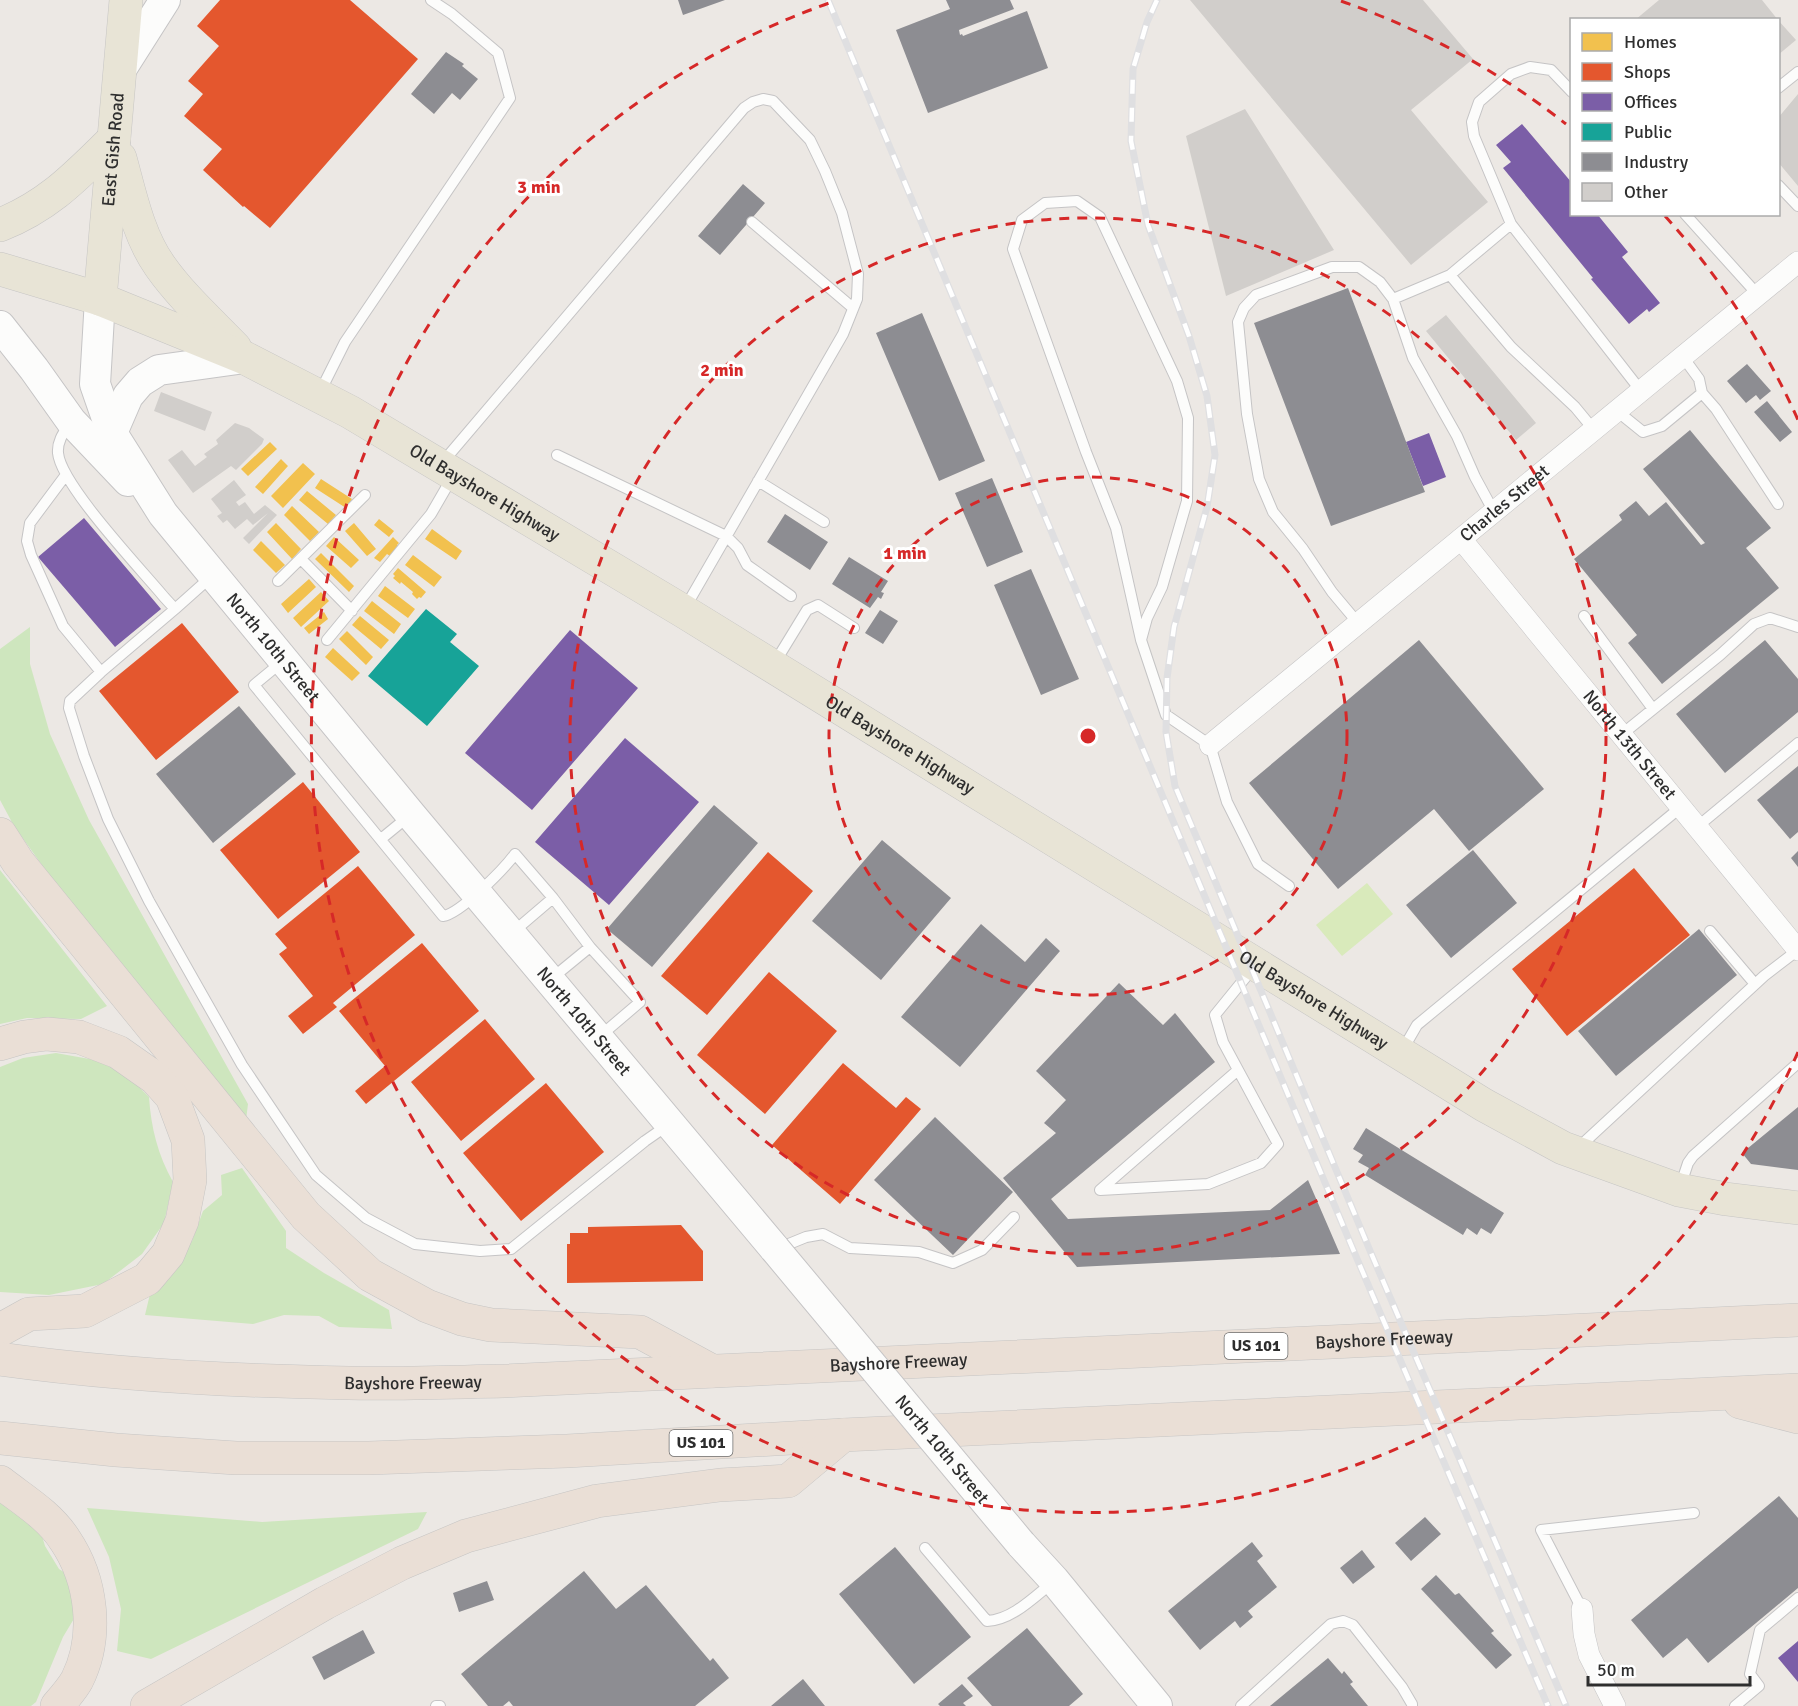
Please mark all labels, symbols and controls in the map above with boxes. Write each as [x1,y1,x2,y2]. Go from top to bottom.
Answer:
legend [1570,18,1780,216]
text: Homes [1624,31,1677,53]
text: Shops [1624,61,1671,83]
text: Offices [1624,91,1677,113]
street label: East Gish Road [97,92,129,207]
text: Public [1624,121,1672,143]
text: Industry [1624,151,1689,173]
text: 3 min [517,176,561,198]
text: Other [1624,181,1668,203]
text: 2 min [700,359,744,381]
street label: Old Bayshore Highway [406,439,564,546]
street label: Charles Street [1455,460,1554,546]
text: 1 min [883,542,927,564]
street label: North 10th Street [222,589,325,707]
street label: North 13th Street [1578,685,1681,804]
street label: Old Bayshore Highway [821,691,979,800]
centre of rings [1078,726,1098,746]
street label: Old Bayshore Highway [1235,946,1393,1055]
street label: North 10th Street [532,962,636,1080]
street label: Bayshore Freeway [1315,1325,1454,1354]
road number: US 101 [1224,1333,1288,1359]
street label: Bayshore Freeway [829,1348,968,1377]
street label: Bayshore Freeway [344,1370,483,1394]
street label: North 10th Street [890,1390,994,1508]
road number: US 101 [670,1430,732,1456]
scale bar [1588,1649,1750,1687]
text: 50 m [1597,1659,1635,1681]

